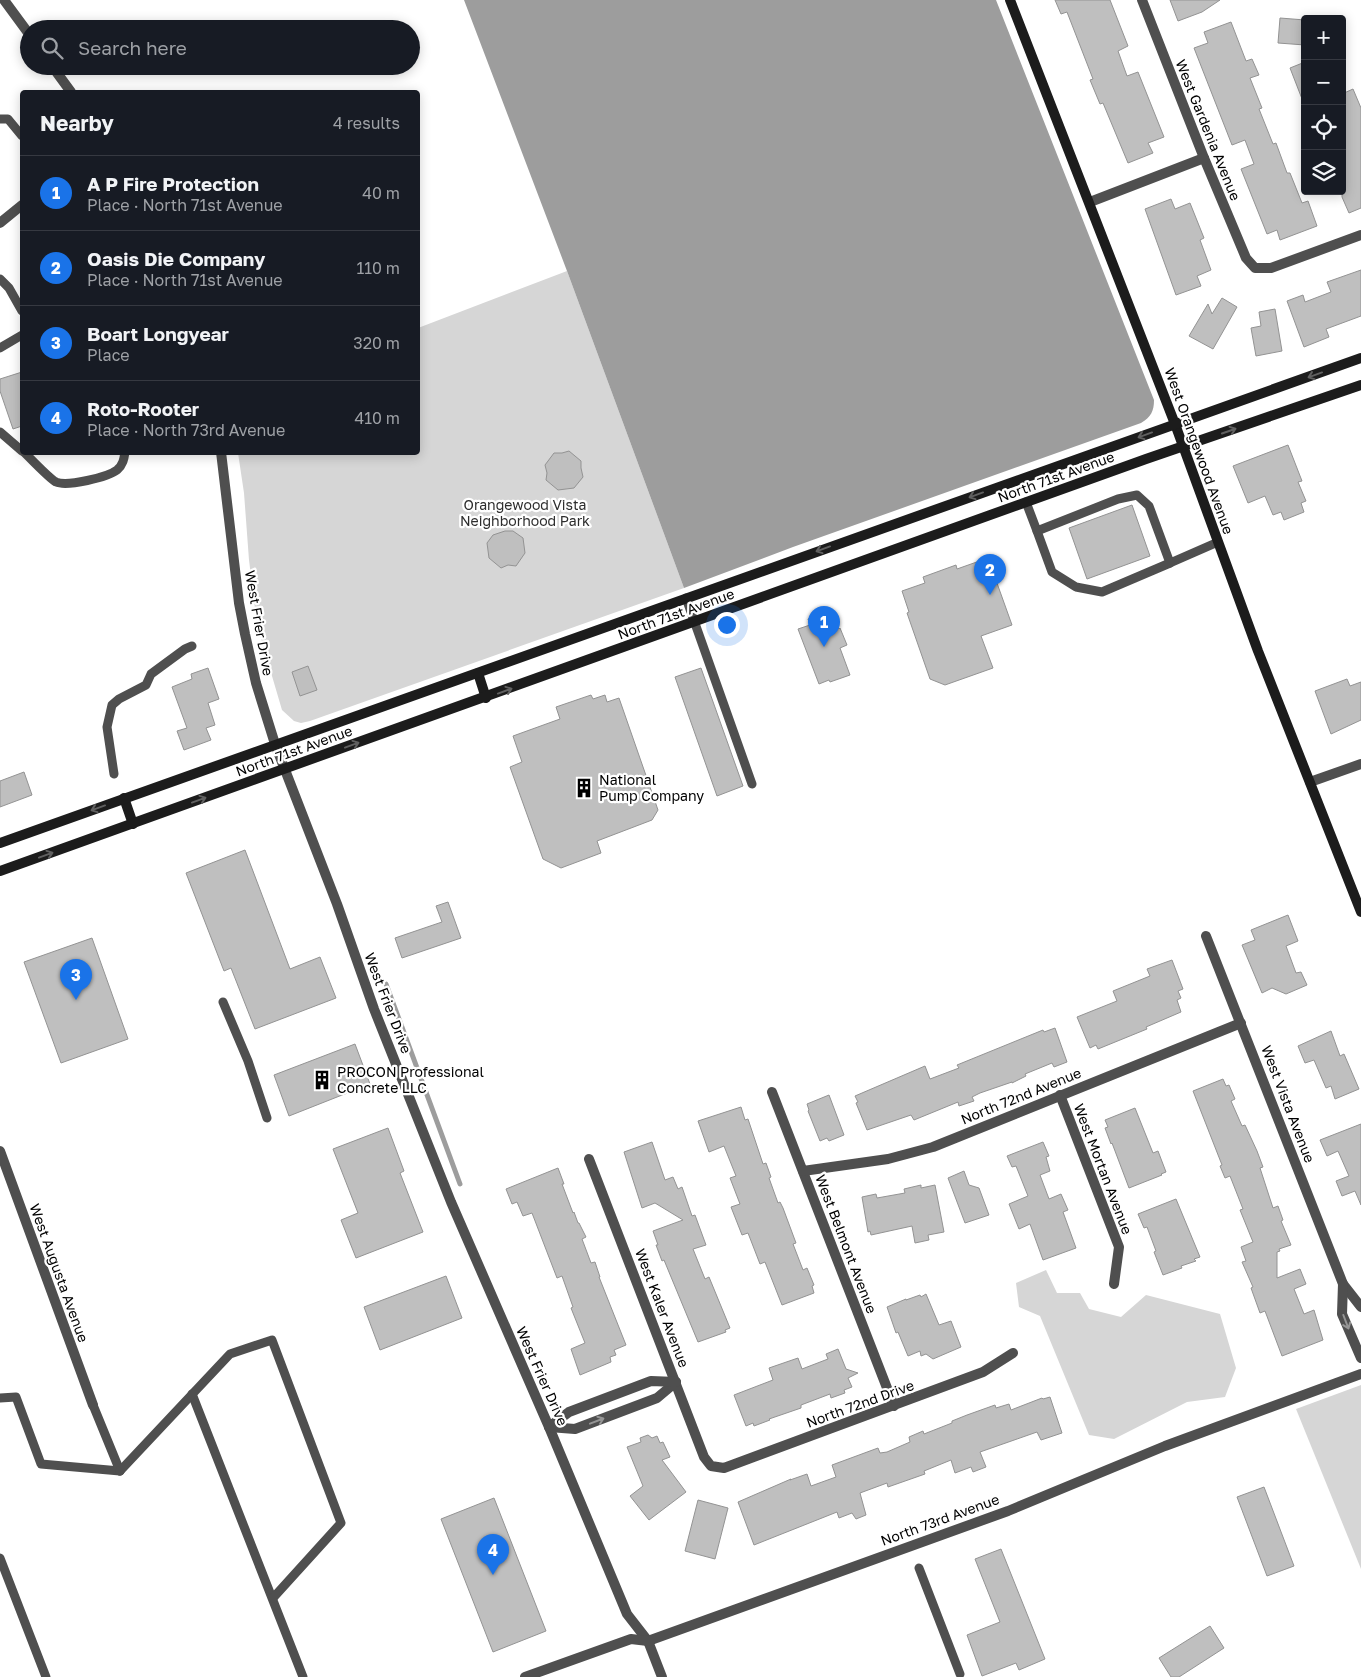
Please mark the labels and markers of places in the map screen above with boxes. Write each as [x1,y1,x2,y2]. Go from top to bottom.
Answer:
pin: 2 [974,554,1006,595]
pin: 1 [808,606,840,647]
place label: National Pump Company [599,771,704,804]
building icon: National Pump Company [573,777,595,799]
pin: 3 [60,959,92,1000]
place label: PROCON Professional Concrete LLC [337,1063,484,1096]
building icon: PROCON Professional Concrete LLC [311,1069,333,1091]
pin: 4 [477,1534,509,1575]

